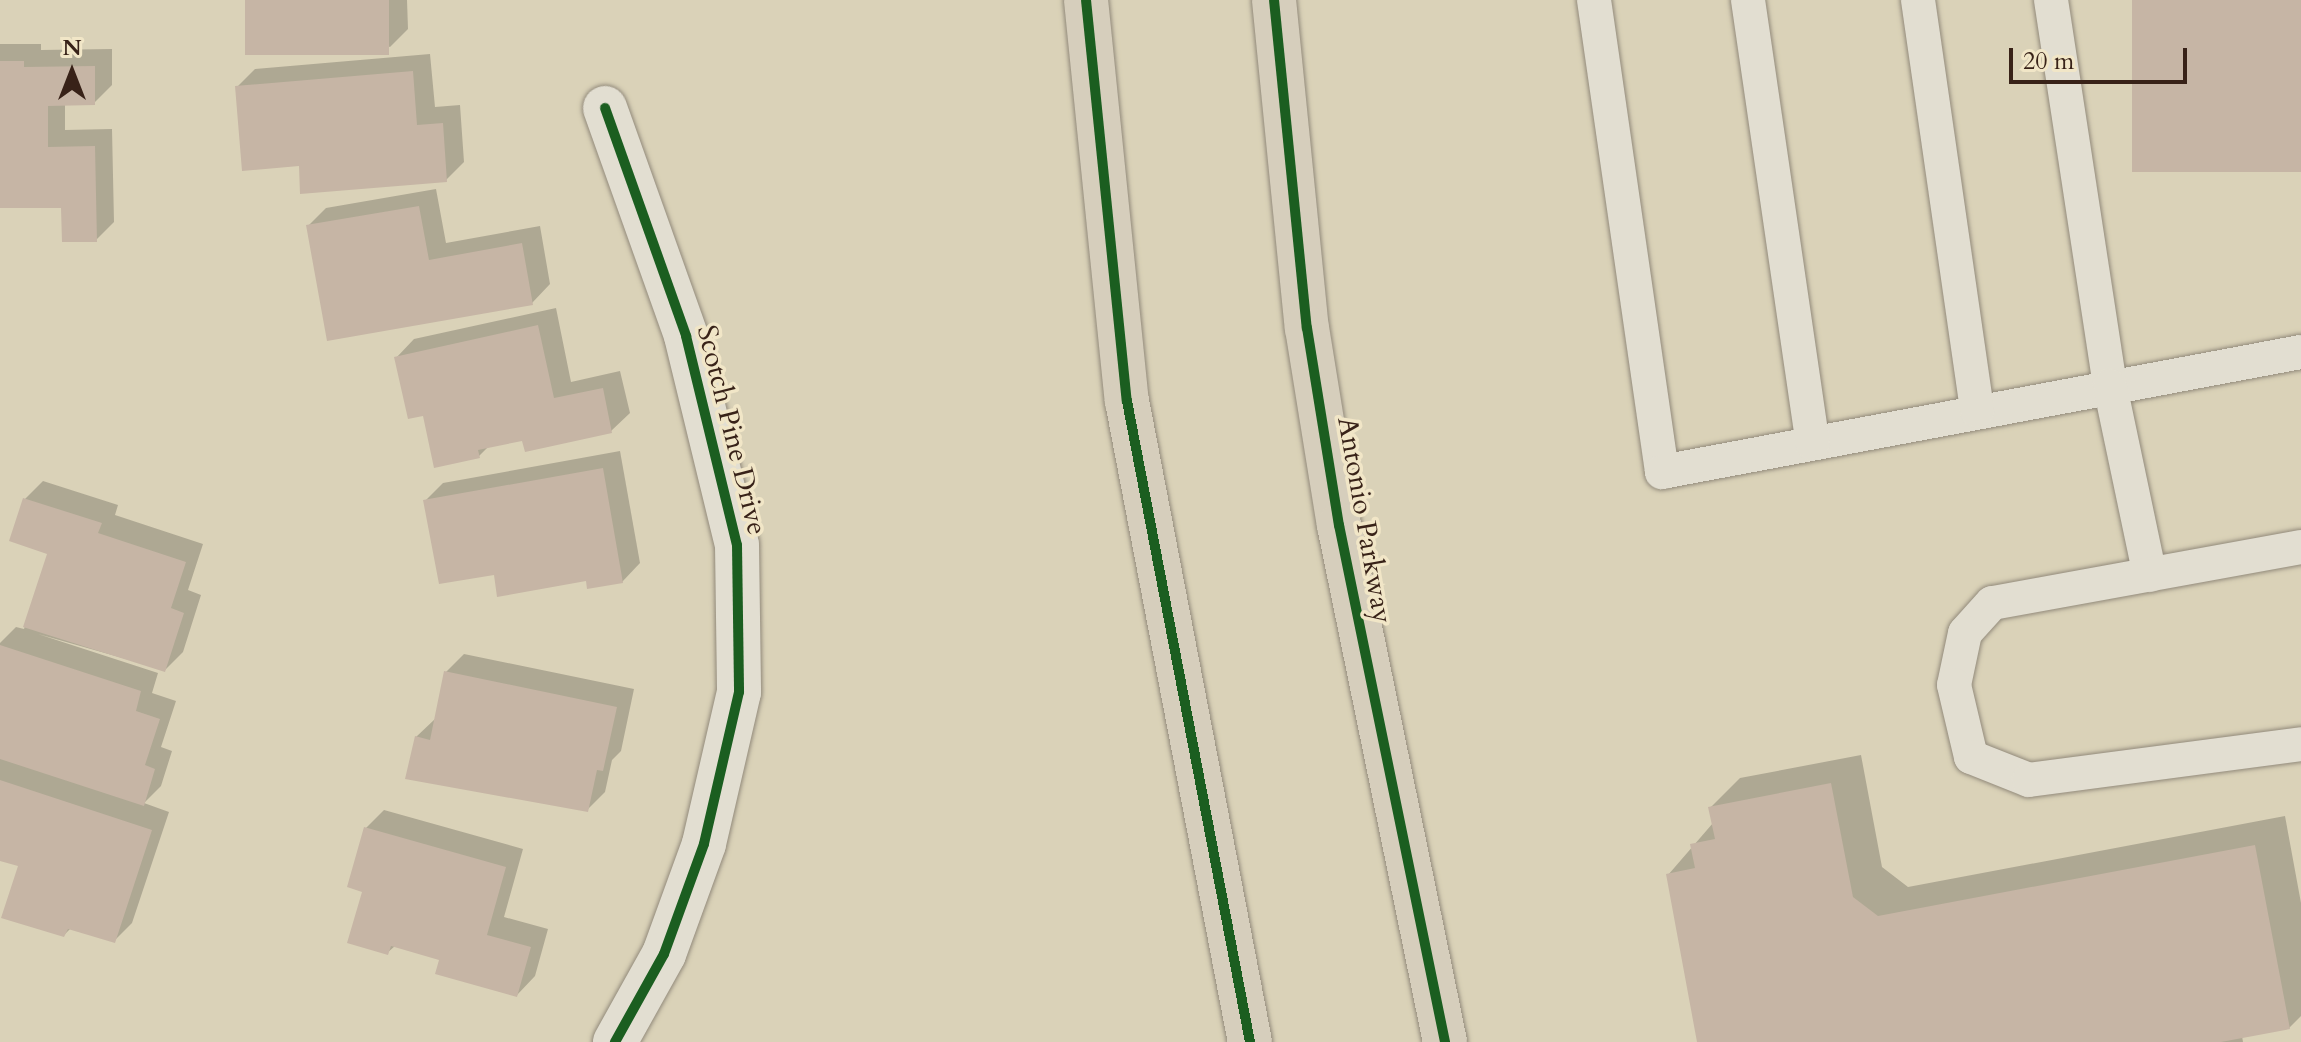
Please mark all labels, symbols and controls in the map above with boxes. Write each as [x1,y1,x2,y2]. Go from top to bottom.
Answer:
north arrow [32,32,112,112]
scale bar [2013,32,2191,82]
text: N [62,33,82,63]
text: 20 m [2023,45,2074,78]
street label: Scotch Pine Drive [690,322,774,538]
street label: Antonio Parkway [1330,414,1400,626]

